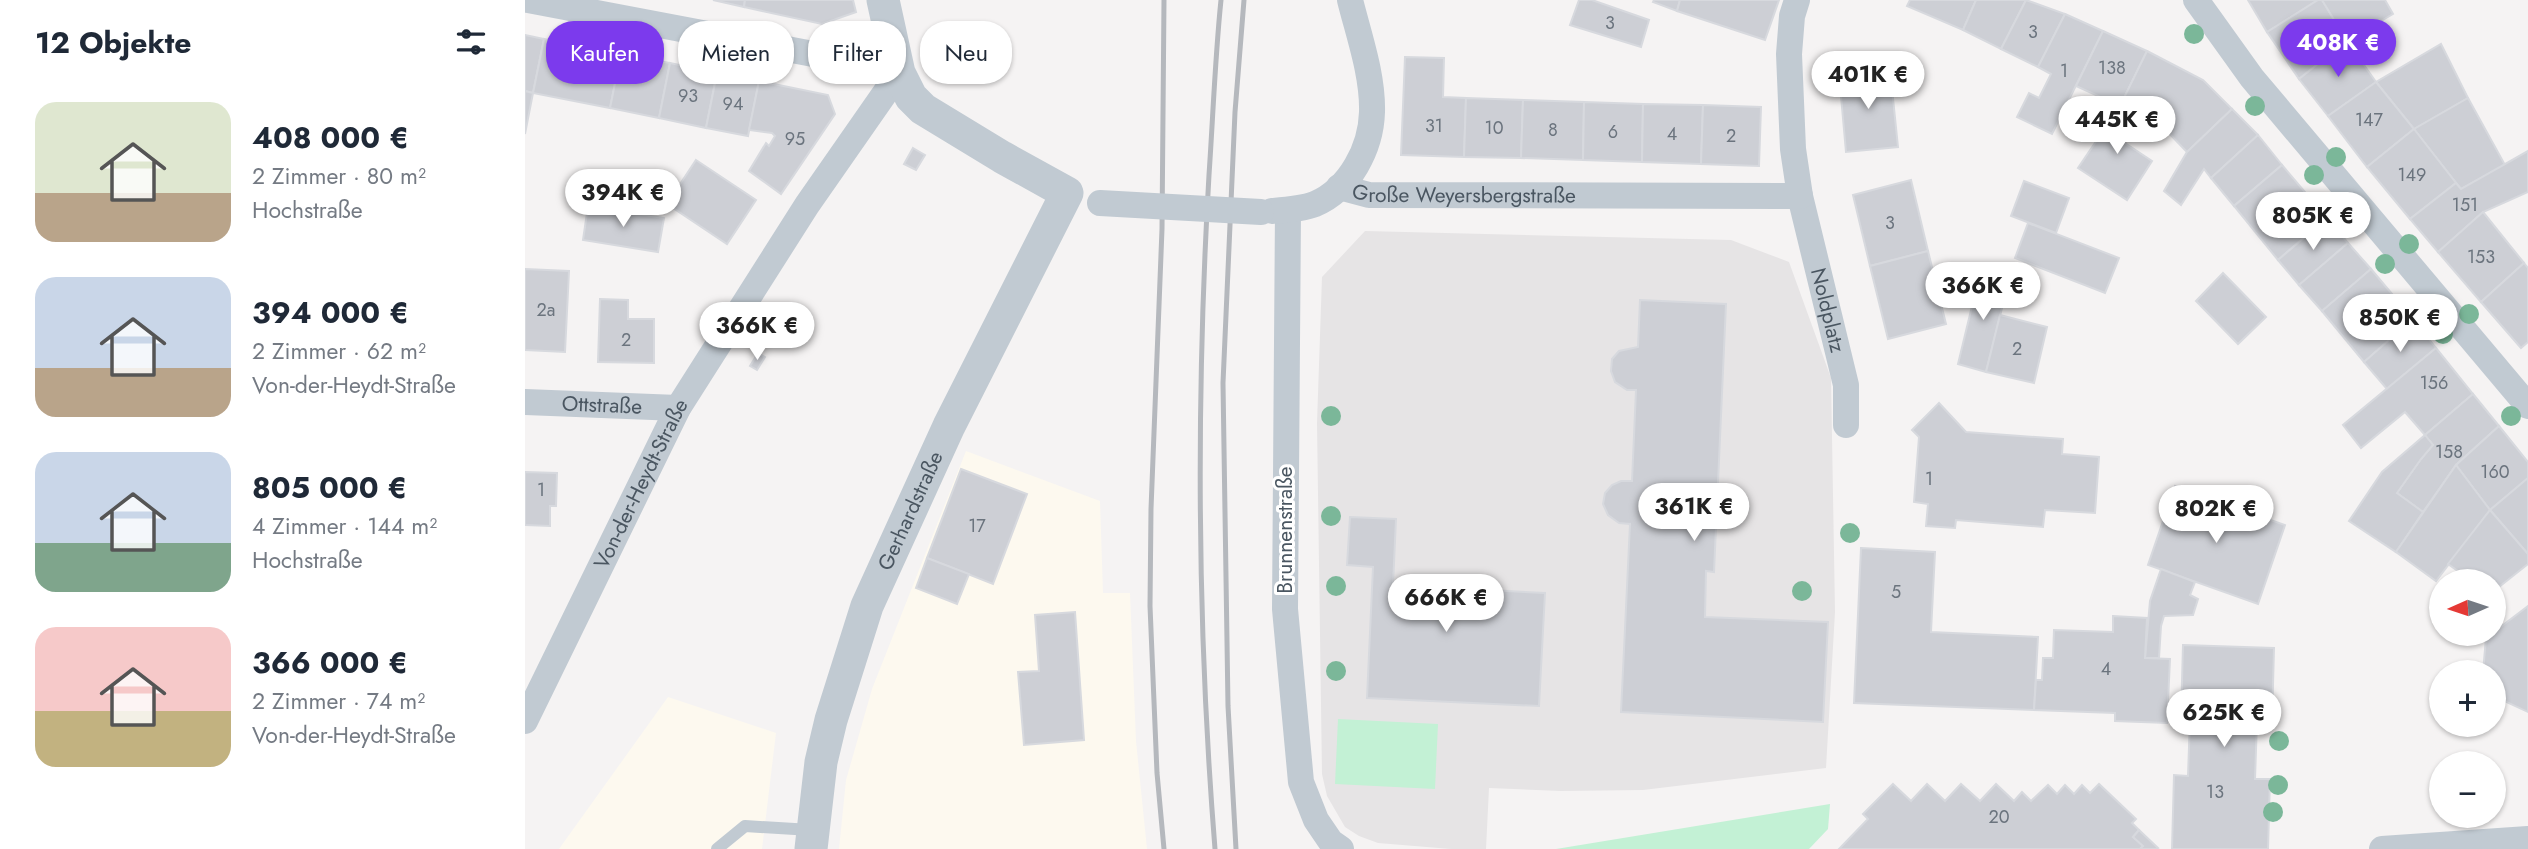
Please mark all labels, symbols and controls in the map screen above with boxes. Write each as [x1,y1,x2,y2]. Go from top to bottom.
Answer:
house number: 3 [1605,10,1615,36]
house number: 3 [2028,19,2038,45]
pin: 408K € [2281,20,2395,79]
text: 12 Objekte [35,21,191,64]
chip: Kaufen [546,21,664,84]
chip: Mieten [678,21,794,84]
chip: Filter [808,21,906,84]
chip: Neu [920,21,1012,84]
icon: filters [452,23,490,61]
text: 408K € [2296,25,2380,59]
pin: 401K € [1811,52,1925,111]
house number: 138 [2098,55,2126,81]
text: 401K € [1827,57,1909,91]
house number: 1 [2060,58,2068,84]
house number: 93 [678,83,698,109]
house number: 94 [723,91,743,117]
pin: 445K € [2060,96,2174,156]
text: 445K € [2075,102,2160,136]
house number: 147 [2355,107,2384,133]
house number: 31 [1425,113,1443,139]
house number: 10 [1485,115,1504,141]
text: 408 000 € [252,116,409,159]
house number: 8 [1548,117,1558,143]
house number: 6 [1608,119,1618,145]
house number: 4 [1667,121,1677,147]
house number: 2 [1726,123,1736,149]
house number: 95 [785,126,805,152]
icon: home [91,130,175,214]
text: 2 Zimmer · 80 m² [252,159,426,193]
house number: 149 [2398,162,2426,188]
pin: 394K € [566,170,680,229]
text: 394K € [581,175,665,209]
street label: Große Weyersbergstraße [1349,176,1576,210]
pin: 805K € [2256,192,2370,252]
house number: 151 [2452,192,2478,218]
text: Hochstraße [252,193,363,227]
text: 805K € [2272,198,2354,232]
house number: 3 [1885,210,1895,236]
house number: 153 [2467,244,2495,270]
pin: 366K € [1926,262,2040,322]
street label: Noldplatz [1803,265,1853,356]
text: 366K € [1941,268,2025,302]
text: 394 000 € [252,291,409,334]
pin: 850K € [2343,294,2457,354]
house number: 2a [537,297,555,323]
text: 850K € [2359,300,2441,334]
pin: 366K € [700,302,814,362]
icon: home [91,305,175,389]
text: 366K € [715,308,799,342]
house number: 2 [621,327,631,353]
text: 2 Zimmer · 62 m² [252,334,426,368]
house number: 2 [2012,336,2022,362]
text: Von-der-Heydt-Straße [252,368,456,402]
house number: 156 [2420,370,2448,396]
street label: Ottstraße [561,388,643,422]
street label: Von-der-Heydt-Straße [587,392,695,574]
house number: 158 [2435,439,2463,465]
street label: Gerhardstraße [870,446,951,575]
house number: 160 [2480,459,2510,485]
text: 805 000 € [252,466,407,509]
street label: Brunnenstraße [1270,466,1300,594]
house number: 1 [1925,466,1933,492]
house number: 1 [537,477,545,503]
icon: home [91,480,175,564]
pin: 361K € [1637,484,1751,543]
pin: 802K € [2159,486,2273,545]
text: 361K € [1654,489,1734,523]
text: 802K € [2175,491,2257,525]
text: 4 Zimmer · 144 m² [252,509,437,543]
house number: 17 [968,513,986,539]
text: Hochstraße [252,543,363,577]
north arrow [2429,569,2506,646]
map controls [2429,569,2506,828]
pin: 666K € [1389,574,1503,634]
house number: 5 [1891,579,1901,605]
text: 666K € [1404,580,1488,614]
text: 366 000 € [252,641,408,684]
icon: home [91,655,175,739]
house number: 4 [2101,656,2111,682]
button: + [2429,660,2506,737]
text: 2 Zimmer · 74 m² [252,684,425,718]
pin: 625K € [2167,690,2281,749]
text: 625K € [2182,695,2266,729]
text: Von-der-Heydt-Straße [252,718,456,752]
button: − [2429,751,2506,828]
house number: 13 [2206,779,2224,805]
house number: 20 [1988,804,2010,830]

